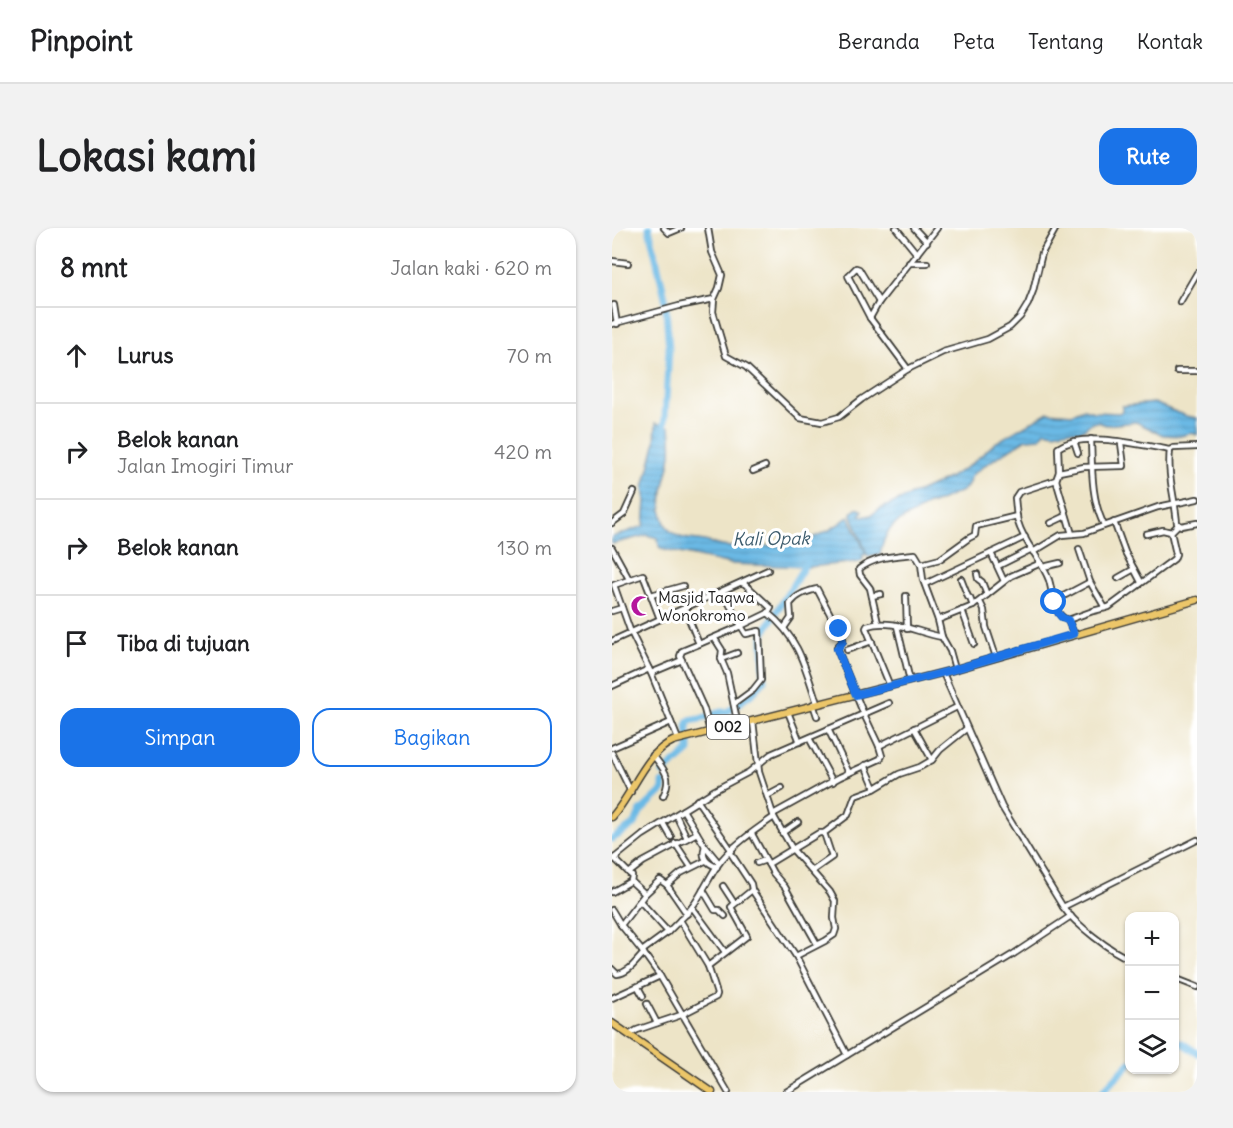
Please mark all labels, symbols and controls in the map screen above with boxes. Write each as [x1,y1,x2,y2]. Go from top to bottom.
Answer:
text: Pinpoint [30,23,133,59]
text: Beranda [838,28,920,55]
text: Peta [953,28,995,55]
text: Tentang [1028,28,1104,55]
text: Kontak [1137,28,1203,55]
button: Rute [1099,128,1197,185]
text: Lokasi kami [36,130,257,182]
text: 8 mnt [60,251,128,284]
text: Jalan kaki · 620 m [390,255,552,280]
icon: ahead [60,339,93,372]
text: Lurus [117,341,173,369]
text: 70 m [507,343,552,368]
text: Belok kanan [117,425,239,453]
icon: right [60,435,93,468]
text: 420 m [494,439,552,464]
text: Jalan Imogiri Timur [117,453,293,478]
water label: Kali Opak [732,526,812,551]
icon: right [60,531,93,564]
text: Belok kanan [117,533,239,561]
text: 130 m [497,535,552,560]
place label: Masjid Taqwa Wonokromo [658,587,755,625]
route start [1040,588,1066,614]
mosque icon: Masjid Taqwa Wonokromo [629,594,653,618]
route end [825,615,851,641]
icon: arrive [60,627,93,660]
text: Tiba di tujuan [117,629,250,657]
button: Simpan [60,708,300,767]
button: Bagikan [312,708,552,767]
road number: 002 [707,715,749,739]
map controls [1125,912,1179,1074]
button: + [1125,912,1179,966]
button: − [1125,966,1179,1020]
button: layers [1125,1020,1179,1074]

